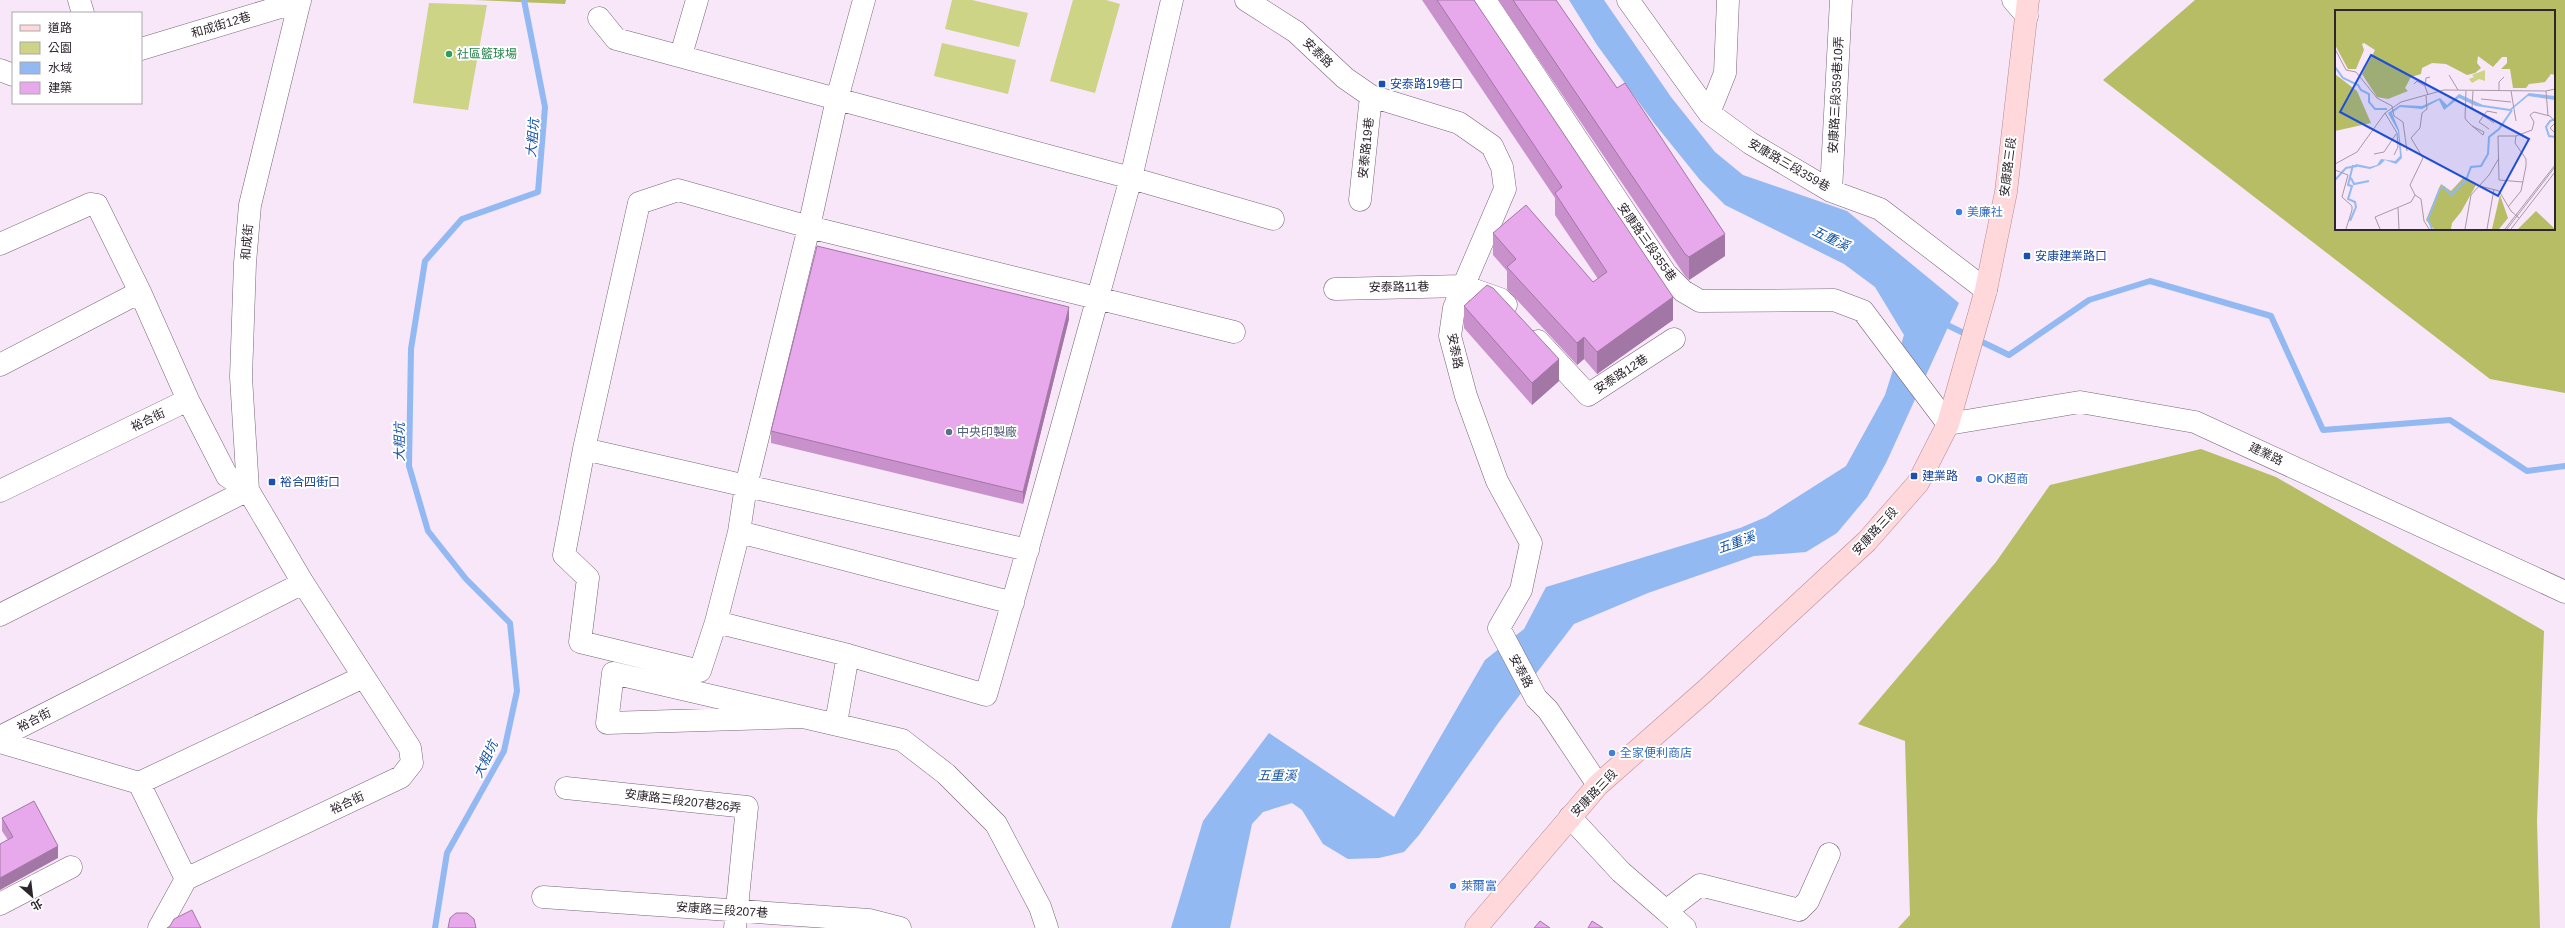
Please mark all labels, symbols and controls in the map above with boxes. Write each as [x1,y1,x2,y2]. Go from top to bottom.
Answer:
street label: 和成街12巷 [190,9,252,41]
inset map [2335,10,2555,230]
legend [12,12,142,104]
text: 道路 [48,21,72,35]
street label: 安泰路 [1300,35,1336,71]
street label: 安康路三段359巷10弄 [1826,36,1846,154]
text: 公園 [48,41,72,55]
place label: 社區籃球場 [457,47,517,61]
marker: 社區籃球場 [444,49,454,59]
text: 水域 [48,61,72,75]
place label: 安泰路19巷口 [1390,77,1463,91]
marker: 安泰路19巷口 [1377,79,1387,89]
text: 建築 [48,81,72,95]
water label: 大粗坑 [523,116,542,158]
street label: 安泰路19巷 [1356,117,1376,179]
street label: 安康路三段359巷 [1746,136,1832,194]
street label: 安康路三段 [1997,136,2019,198]
street label: 安康路三段355巷 [1615,200,1679,284]
place label: 美廉社 [1967,205,2003,219]
marker: 美廉社 [1954,207,1964,217]
street label: 和成街 [238,223,256,261]
water label: 五重溪 [1810,223,1853,255]
place label: 安康建業路口 [2035,249,2107,263]
marker: 安康建業路口 [2022,251,2032,261]
street label: 安泰路11巷 [1369,279,1429,295]
street label: 安泰路 [1445,332,1465,370]
street label: 安泰路12巷 [1591,351,1651,397]
street label: 裕合街 [129,406,167,434]
water label: 大粗坑 [392,421,407,462]
place label: 中央印製廠 [957,425,1017,439]
marker: 中央印製廠 [944,427,954,437]
street label: 建業路 [2247,440,2285,468]
place label: 建業路 [1922,469,1958,483]
marker: 建業路 [1909,471,1919,481]
place label: OK超商 [1987,472,2028,486]
marker: OK超商 [1974,474,1984,484]
place label: 裕合四街口 [280,475,340,489]
marker: 裕合四街口 [267,477,277,487]
street label: 安康路三段 [1849,504,1901,558]
water label: 五重溪 [1715,528,1759,556]
street label: 安泰路 [1506,652,1536,690]
street label: 裕合街 [15,706,53,734]
water label: 大粗坑 [470,737,502,780]
place label: 全家便利商店 [1620,746,1692,760]
marker: 全家便利商店 [1607,748,1617,758]
street label: 安康路三段 [1568,767,1620,819]
water label: 五重溪 [1257,768,1298,783]
street label: 安康路三段207巷26弄 [624,787,742,815]
street label: 裕合街 [328,789,366,817]
north arrow [12,876,52,916]
place label: 萊爾富 [1461,879,1497,893]
marker: 萊爾富 [1448,881,1458,891]
text: 北 [29,897,44,913]
street label: 安康路三段207巷 [676,900,768,920]

